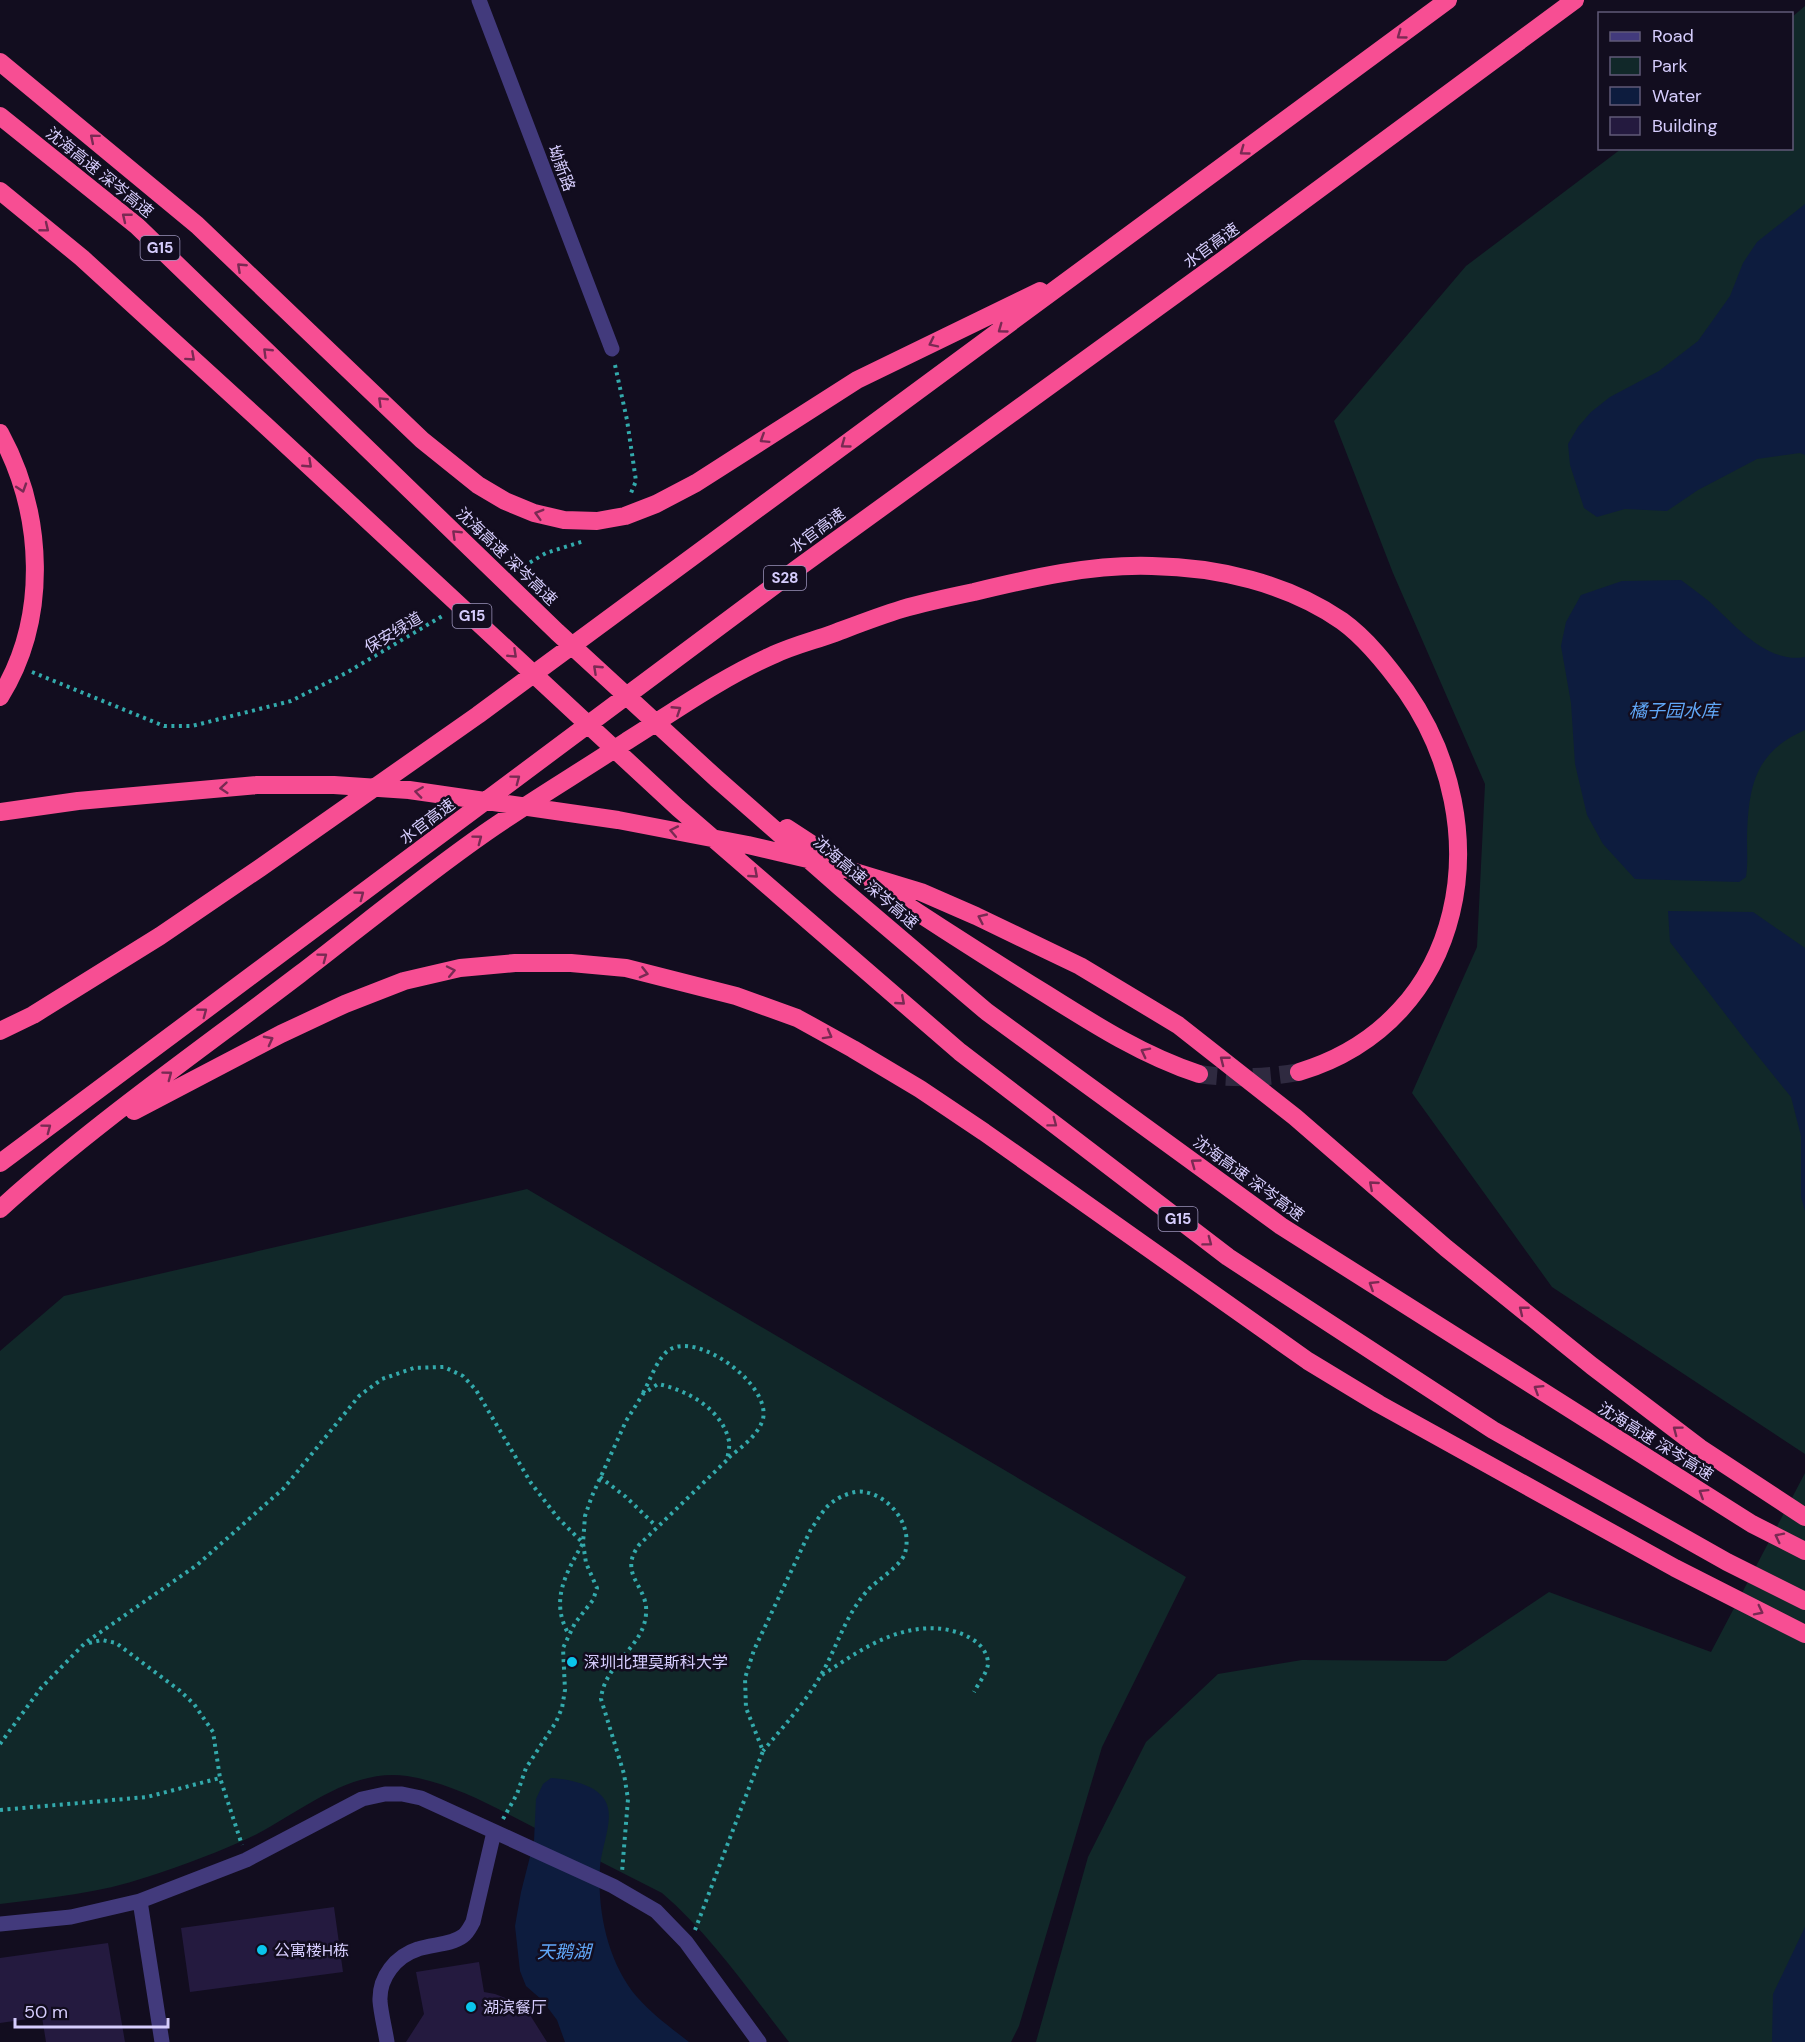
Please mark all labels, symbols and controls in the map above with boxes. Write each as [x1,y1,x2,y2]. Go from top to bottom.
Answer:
legend [1598,12,1793,150]
text: Road [1652,24,1694,48]
one-way arrow [1396,28,1407,39]
text: Park [1652,54,1688,78]
text: Water [1652,84,1702,108]
text: Building [1652,114,1717,138]
street label: 沈海高速 深岑高速 [42,123,158,222]
one-way arrow [90,135,101,146]
street label: 坳新路 [543,142,580,194]
one-way arrow [1239,143,1250,154]
one-way arrow [122,214,133,225]
street label: 水官高速 [1179,218,1243,273]
one-way arrow [39,221,50,232]
road number: G15 [140,236,180,260]
one-way arrow [238,263,248,274]
one-way arrow [998,321,1009,332]
one-way arrow [929,335,940,347]
one-way arrow [264,348,275,359]
one-way arrow [185,350,195,361]
one-way arrow [379,398,390,409]
one-way arrow [760,432,770,444]
one-way arrow [841,437,852,448]
one-way arrow [301,457,312,468]
one-way arrow [14,482,27,493]
street label: 沈海高速 深岑高速 [452,503,562,610]
street label: 水官高速 [785,503,849,558]
one-way arrow [534,509,545,521]
one-way arrow [452,530,462,541]
road number: S28 [764,566,806,590]
road number: G15 [452,604,492,628]
street label: 保安绿道 [360,607,426,658]
one-way arrow [506,647,517,658]
one-way arrow [593,665,604,676]
water label: 橘子园水库 [1629,699,1722,723]
one-way arrow [670,706,681,717]
one-way arrow [510,775,521,786]
one-way arrow [220,781,229,794]
one-way arrow [414,786,424,798]
street label: 水官高速 [395,794,459,849]
one-way arrow [669,825,679,838]
street label: 沈海高速 深岑高速 [809,831,922,934]
one-way arrow [471,835,482,846]
one-way arrow [747,867,758,878]
one-way arrow [353,892,364,903]
one-way arrow [977,914,988,926]
one-way arrow [316,953,327,964]
one-way arrow [446,965,456,978]
one-way arrow [639,966,649,978]
one-way arrow [894,994,905,1005]
one-way arrow [197,1008,208,1019]
one-way arrow [822,1028,832,1040]
one-way arrow [263,1036,274,1047]
one-way arrow [1141,1048,1152,1059]
one-way arrow [1219,1056,1230,1067]
one-way arrow [161,1071,172,1082]
one-way arrow [1047,1116,1058,1127]
one-way arrow [40,1124,51,1135]
street label: 沈海高速 深岑高速 [1189,1131,1308,1226]
one-way arrow [1190,1159,1201,1170]
one-way arrow [1369,1181,1380,1192]
road number: G15 [1158,1207,1198,1231]
one-way arrow [1202,1234,1213,1245]
one-way arrow [1369,1280,1379,1292]
one-way arrow [1518,1307,1529,1318]
one-way arrow [1534,1385,1544,1397]
street label: 沈海高速 深岑高速 [1594,1397,1717,1485]
one-way arrow [1672,1426,1683,1437]
one-way arrow [1699,1488,1709,1500]
one-way arrow [1774,1533,1785,1545]
one-way arrow [1753,1603,1764,1615]
place label: 深圳北理莫斯科大学 [584,1652,728,1673]
marker: 深圳北理莫斯科大学 [565,1655,579,1669]
place label: 公寓楼H栋 [274,1940,349,1961]
water label: 天鹅湖 [537,1940,594,1964]
marker: 公寓楼H栋 [255,1943,269,1957]
scale bar [15,1991,168,2029]
place label: 湖滨餐厅 [483,1997,547,2018]
text: 50 m [24,2000,68,2024]
marker: 湖滨餐厅 [464,2000,478,2014]

